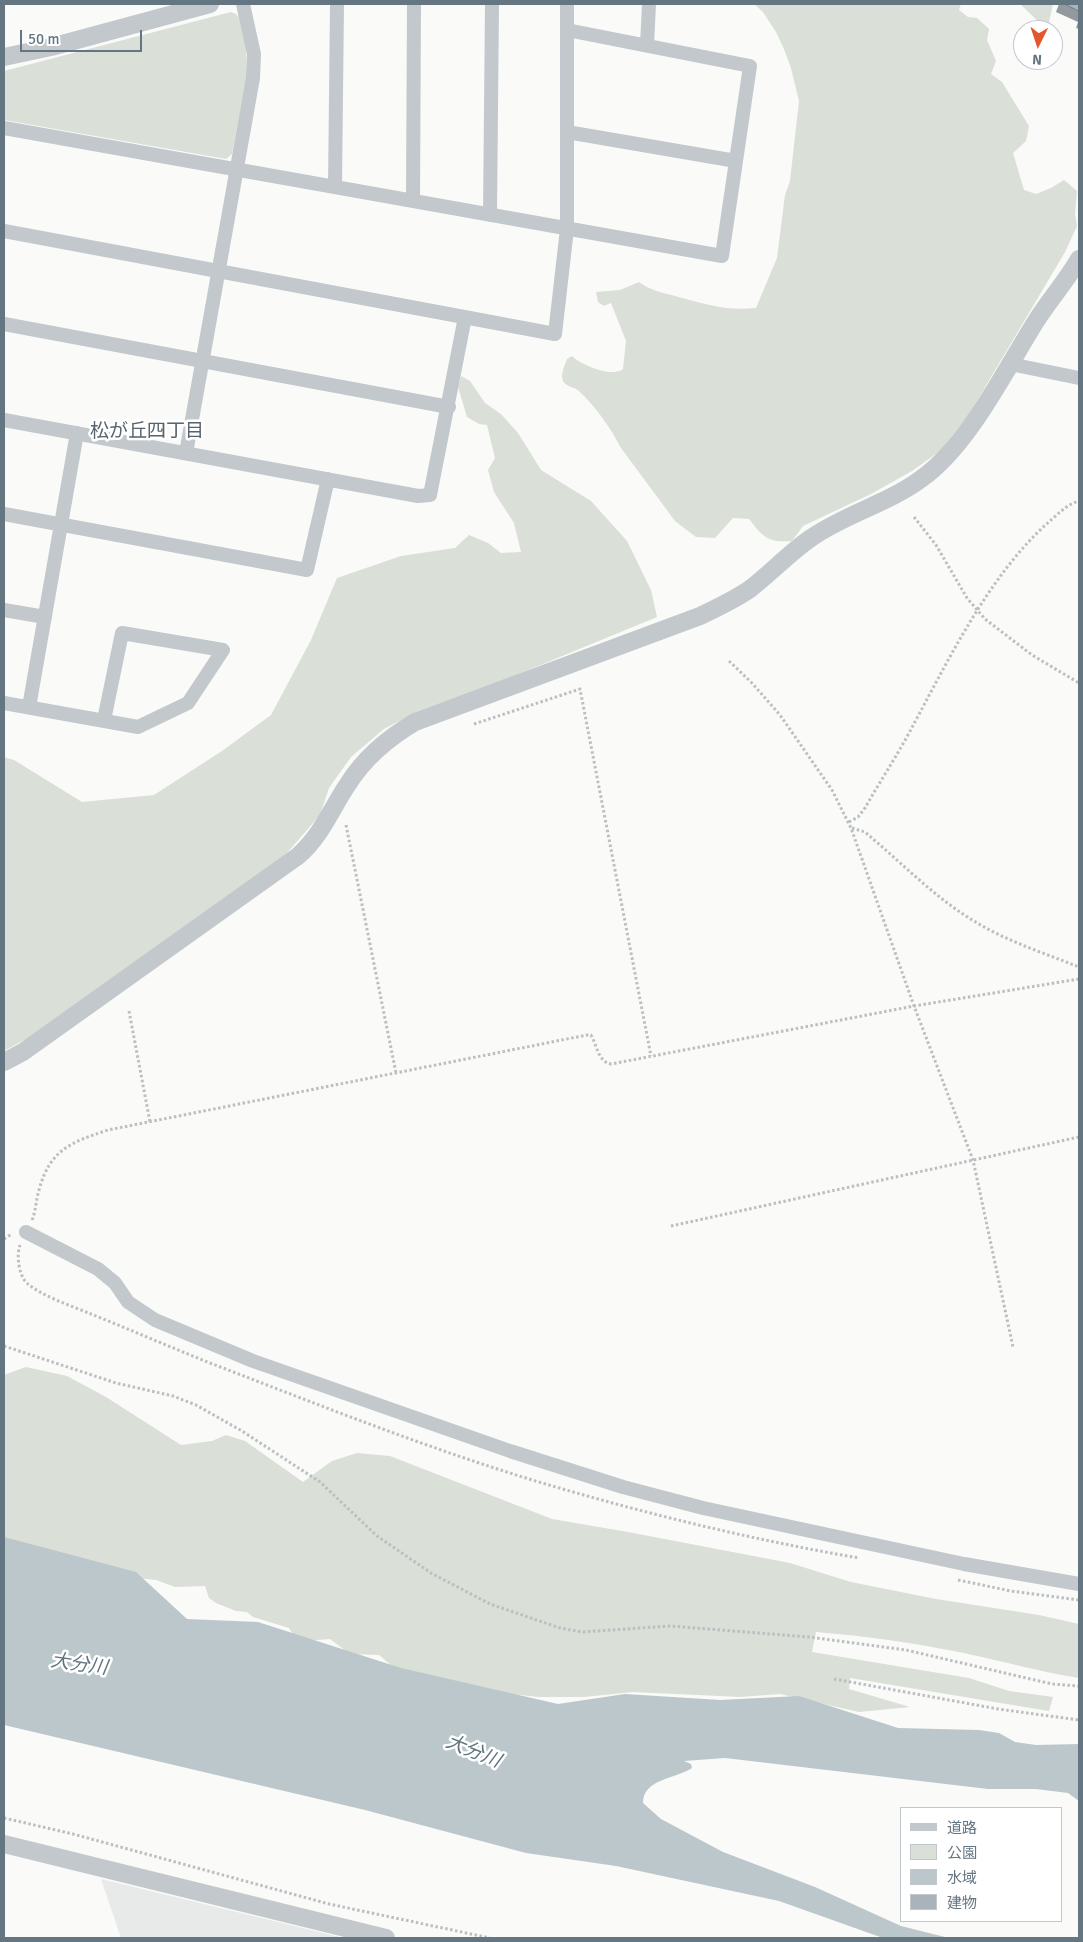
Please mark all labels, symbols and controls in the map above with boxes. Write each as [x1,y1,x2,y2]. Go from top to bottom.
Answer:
scale bar [22,20,145,52]
north arrow [1013,20,1063,70]
text: 50 m [28,30,59,48]
text: N [1032,51,1042,68]
district label: 松が丘四丁目 [90,421,204,443]
water label: 大分川 [49,1650,109,1680]
water label: 大分川 [442,1731,504,1773]
legend [900,1807,1063,1922]
text: 道路 [947,1819,977,1837]
text: 公園 [947,1844,977,1862]
text: 水域 [947,1869,977,1887]
text: 建物 [947,1894,977,1912]

